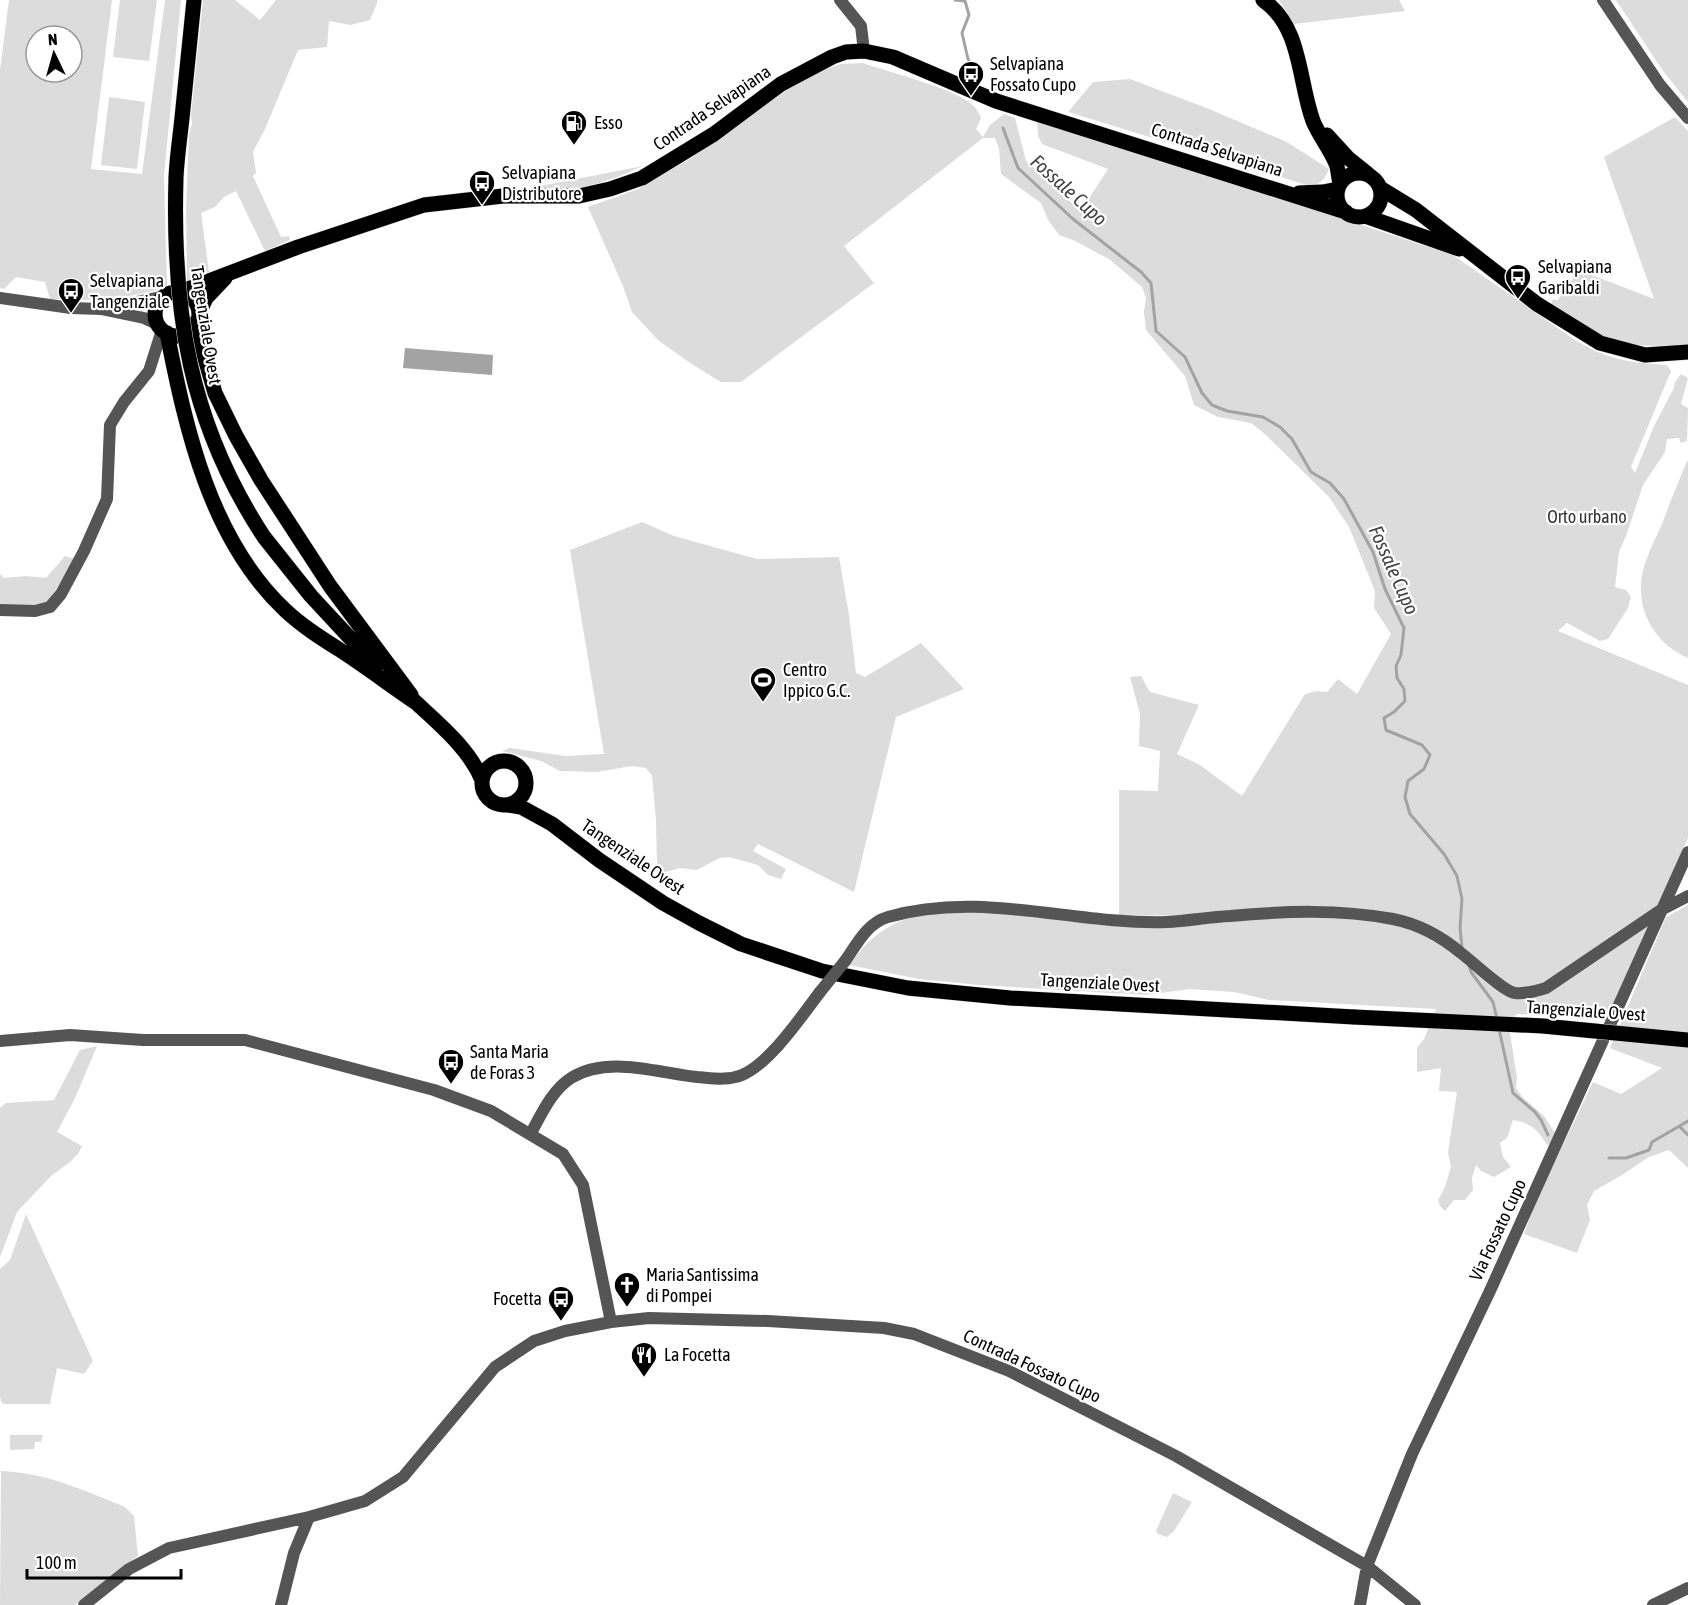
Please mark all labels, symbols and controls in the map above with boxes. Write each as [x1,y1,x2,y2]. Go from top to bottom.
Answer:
north arrow [24,24,84,84]
text: N [47,30,58,48]
place label: Selvapiana Fossato Cupo [990,53,1076,95]
bus stop icon: Selvapiana Fossato Cupo [956,59,986,97]
street label: Contrada Selvapiana [649,61,774,155]
fuel station icon: Esso [559,108,589,146]
place label: Esso [594,112,623,133]
street label: Contrada Selvapiana [1149,118,1286,181]
water label: Fossale Cupo [1026,149,1112,230]
place label: Selvapiana Distributore [502,162,581,204]
bus stop icon: Selvapiana Distributore [467,168,497,206]
place label: Selvapiana Garibaldi [1538,256,1612,298]
bus stop icon: Selvapiana Garibaldi [1503,262,1533,300]
street label: Tangenziale Ovest [187,264,226,386]
place label: Selvapiana Tangenziale [90,270,170,312]
bus stop icon: Selvapiana Tangenziale [56,276,86,314]
park label: Orto urbano [1547,506,1627,527]
water label: Fossale Cupo [1365,522,1424,618]
place label: Centro Ippico G.C. [783,659,850,701]
sports icon: Centro Ippico G.C. [748,665,778,703]
street label: Tangenziale Ovest [578,814,689,899]
street label: Tangenziale Ovest [1040,969,1160,996]
street label: Tangenziale Ovest [1526,996,1646,1025]
place label: Santa Maria de Foras 3 [470,1041,549,1083]
bus stop icon: Santa Maria de Foras 3 [436,1047,466,1085]
street label: Via Fossato Cupo [1465,1176,1530,1284]
place label: Maria Santissima di Pompei [646,1264,759,1306]
church icon: Maria Santissima di Pompei [612,1270,642,1308]
bus stop icon: Focetta [546,1284,576,1322]
place label: Focetta [493,1288,542,1309]
street label: Contrada Fossato Cupo [960,1324,1104,1407]
restaurant icon: La Focetta [629,1340,659,1378]
place label: La Focetta [664,1344,731,1365]
scale bar [27,1542,182,1580]
text: 100 m [36,1552,77,1573]

